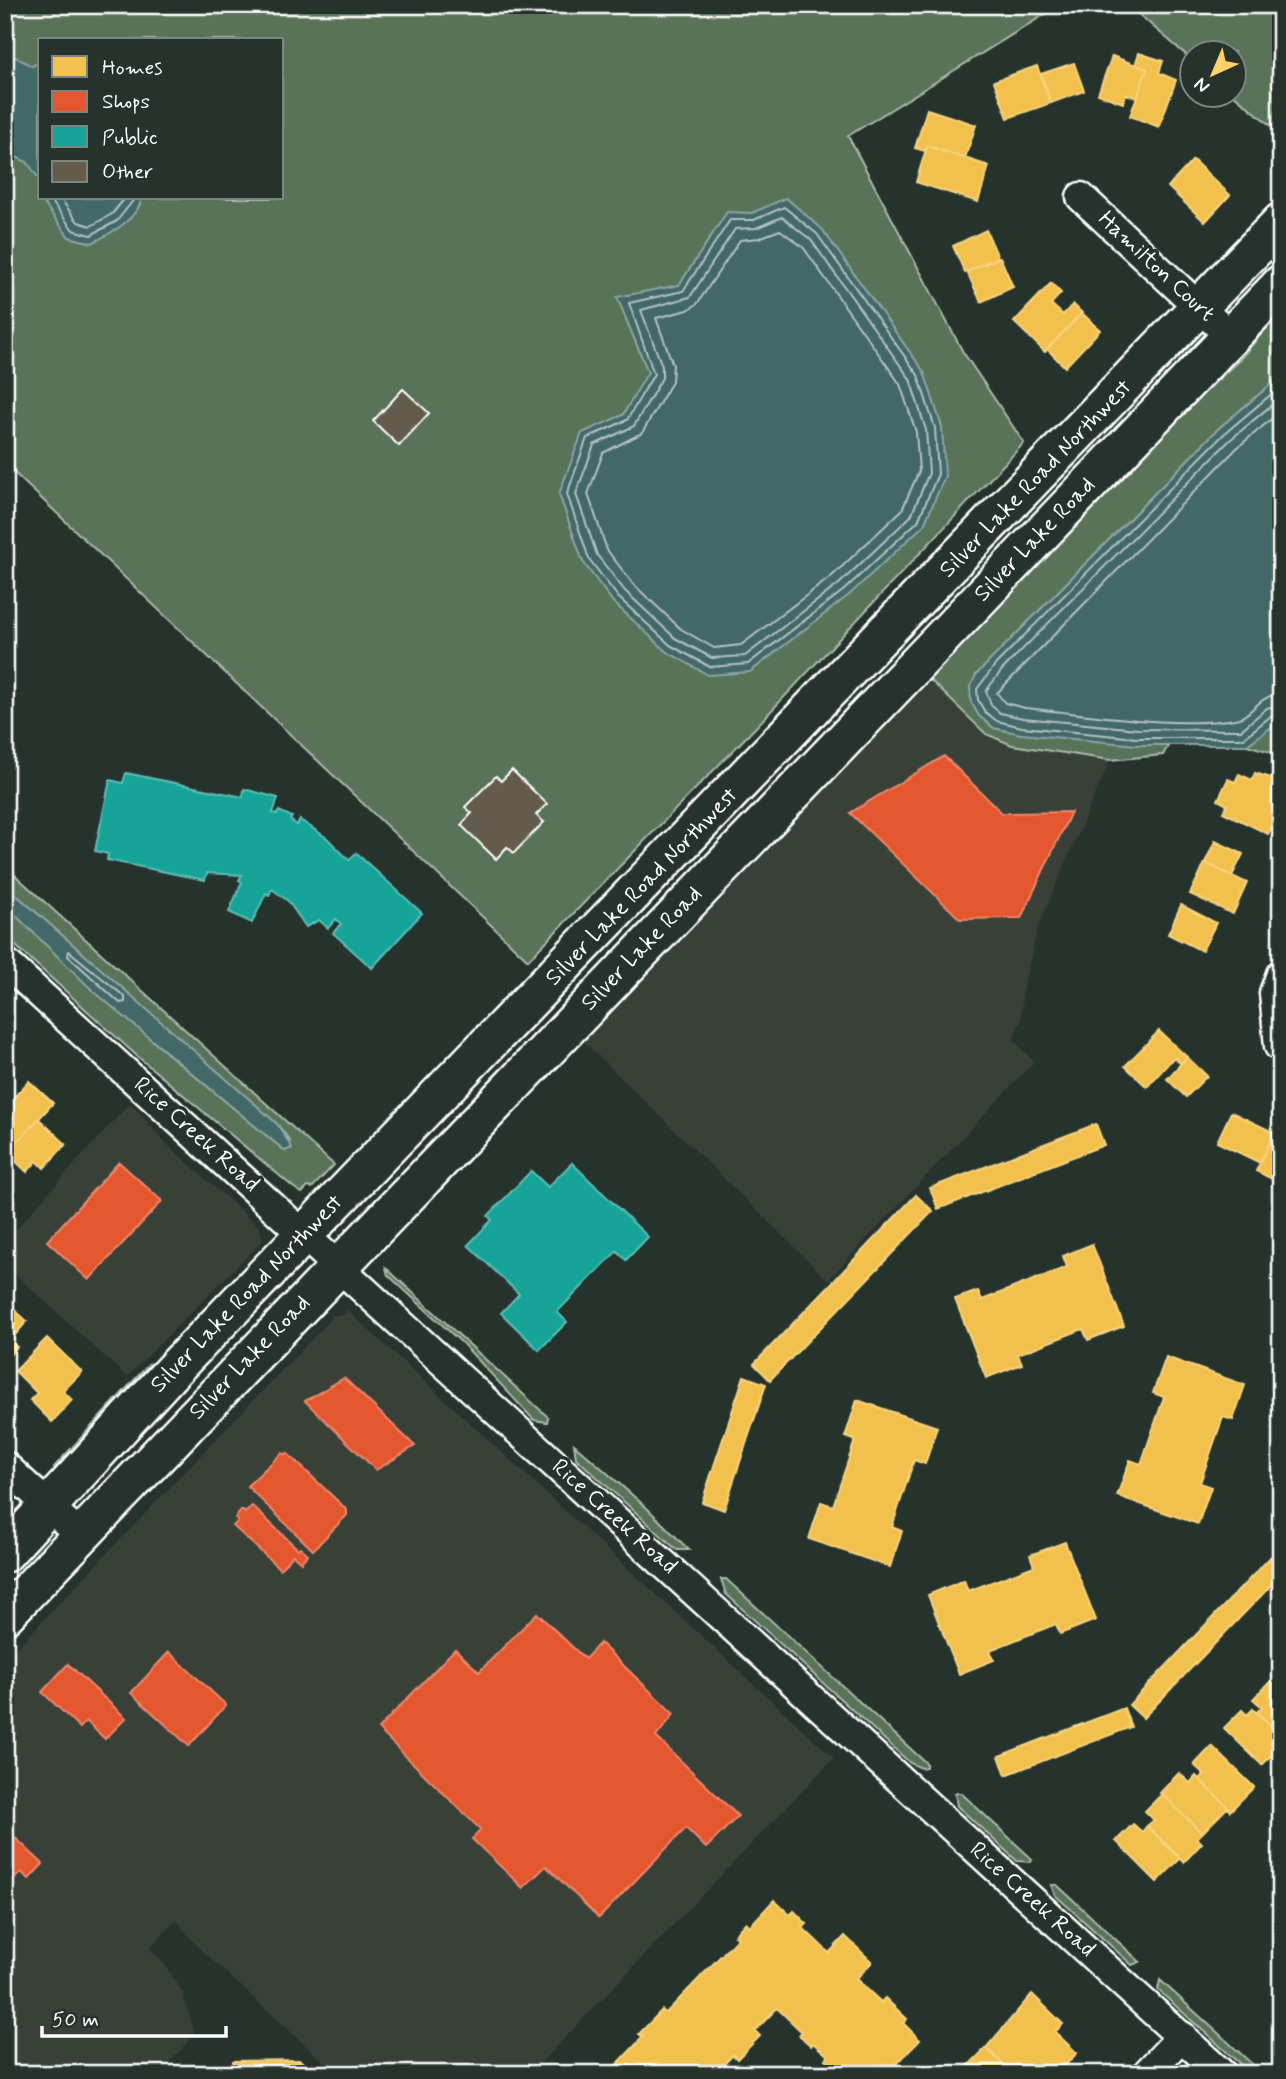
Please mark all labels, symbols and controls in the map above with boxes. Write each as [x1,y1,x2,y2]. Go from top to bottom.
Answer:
legend [38,38,284,200]
north arrow [1178,38,1248,108]
text: Homes [102,54,162,82]
text: N [1189,72,1215,99]
text: Shops [102,88,150,116]
text: Public [102,124,158,152]
text: Other [102,158,153,186]
street label: Hamilton Court [1091,205,1221,329]
street label: Silver Lake Road Northwest [934,375,1138,583]
street label: Silver Lake Road [969,472,1101,608]
street label: Silver Lake Road Northwest [540,783,744,991]
street label: Silver Lake Road [576,881,708,1017]
street label: Rice Creek Road [127,1071,265,1199]
street label: Silver Lake Road Northwest [145,1190,349,1398]
street label: Silver Lake Road [184,1290,316,1426]
street label: Rice Creek Road [545,1453,683,1581]
street label: Rice Creek Road [963,1836,1101,1964]
scale bar [42,1995,226,2039]
text: 50 m [52,2006,99,2034]

